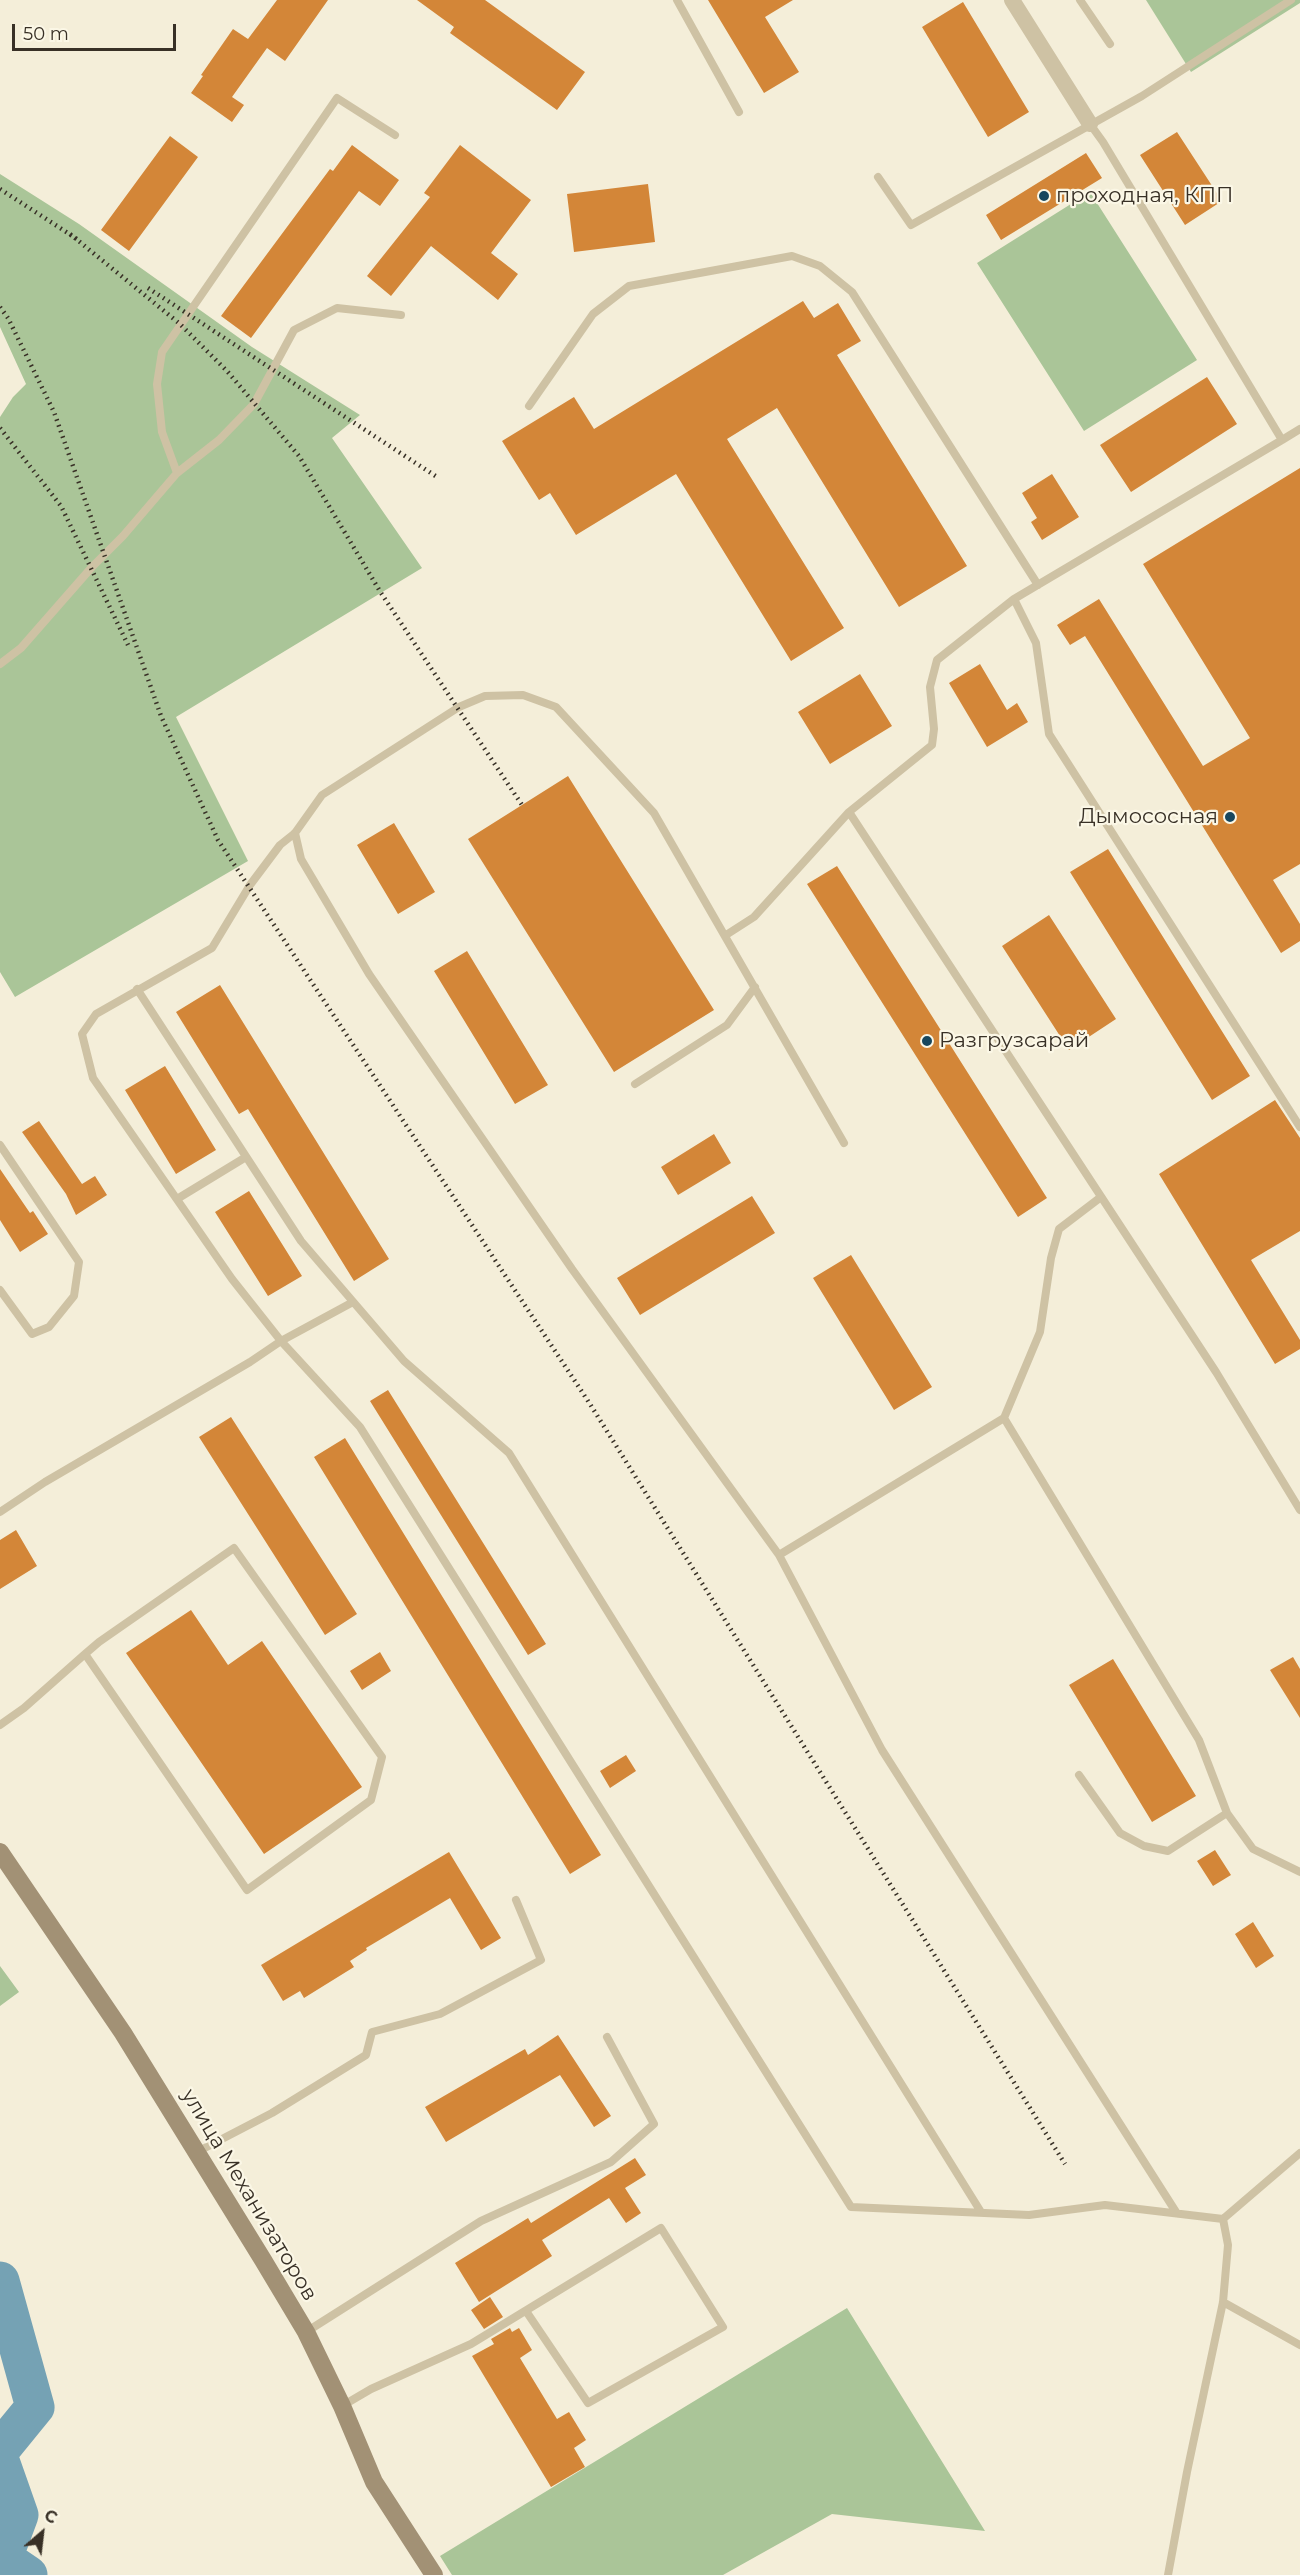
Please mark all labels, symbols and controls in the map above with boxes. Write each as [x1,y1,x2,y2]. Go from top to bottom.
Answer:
scale bar [15,12,178,50]
text: 50 m [23,23,69,45]
place label: проходная, КПП [1056,183,1233,209]
marker: проходная, КПП [1037,189,1051,203]
place label: Дымососная [1079,804,1218,830]
marker: Дымососная [1223,810,1237,824]
place label: Разгрузсарай [939,1028,1089,1054]
marker: Разгрузсарай [920,1034,934,1048]
street label: улица Механизаторов [176,2085,322,2305]
north arrow [12,2503,72,2563]
text: С [41,2506,60,2528]

